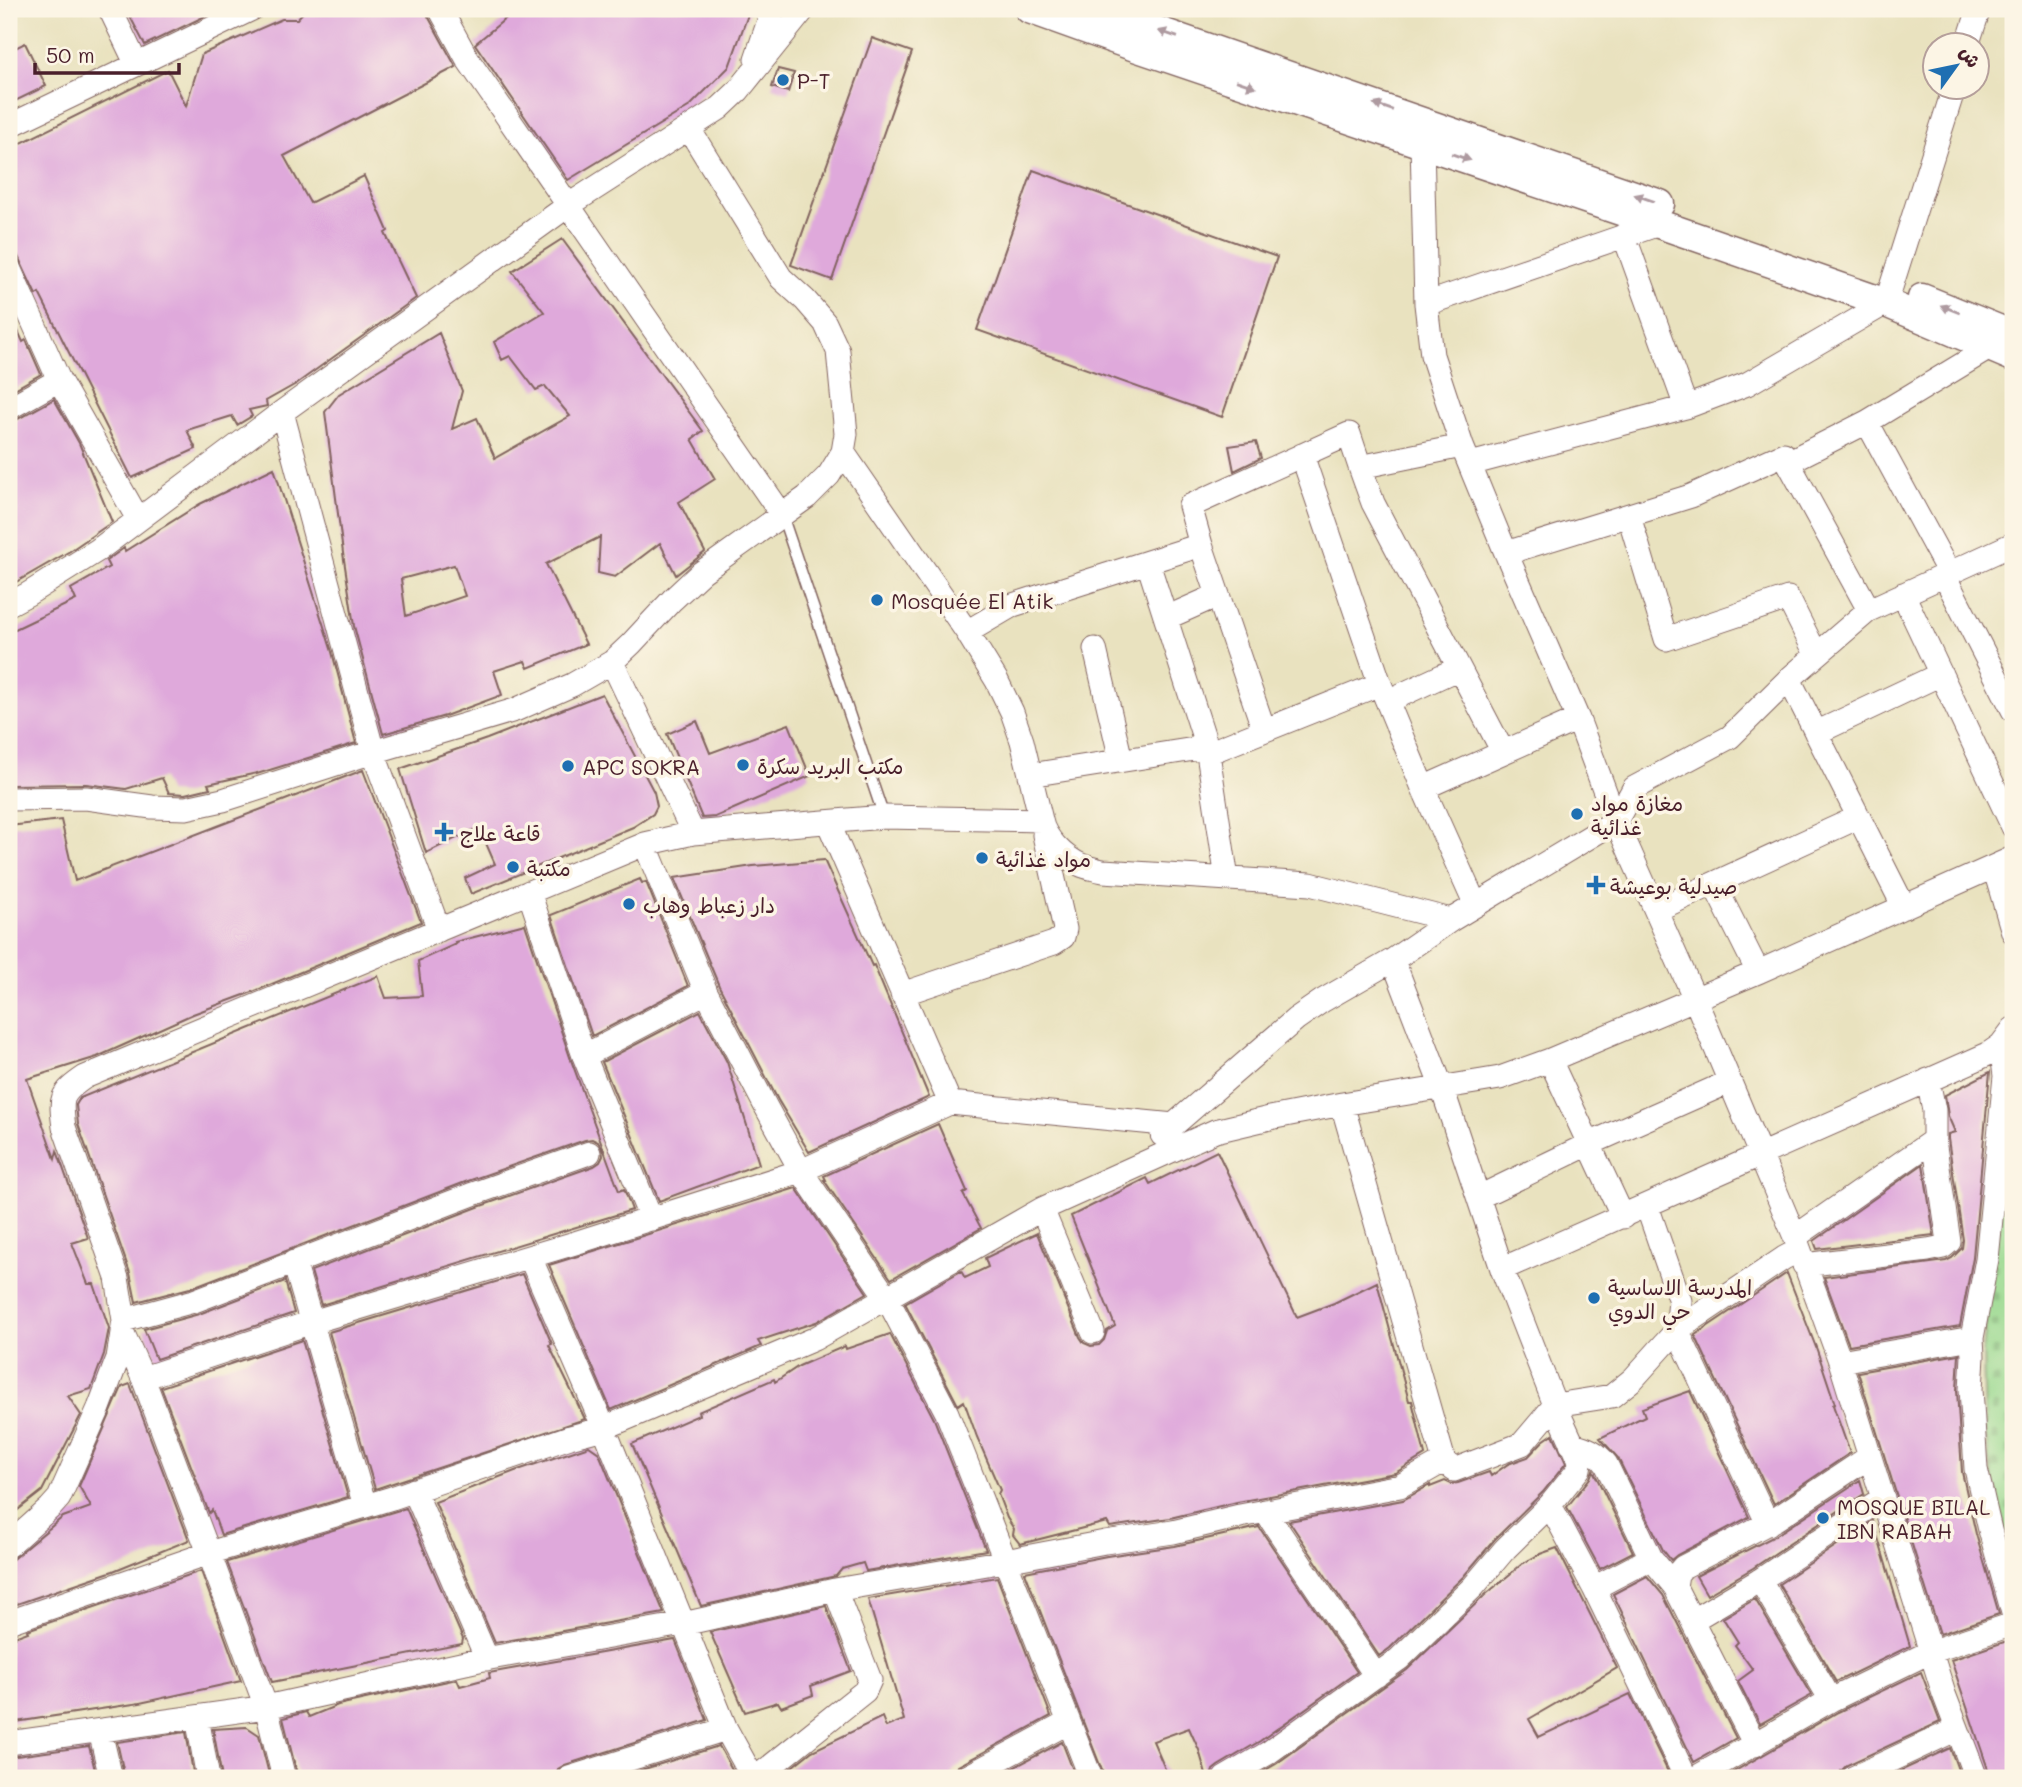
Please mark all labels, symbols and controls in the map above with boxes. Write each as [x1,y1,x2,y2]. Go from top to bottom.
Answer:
one-way arrow [1157,28,1178,39]
scale bar [35,32,178,76]
north arrow [1920,32,1990,102]
text: 50 m [46,41,95,68]
text: ش [1955,41,1987,72]
place label: P-T [797,67,830,94]
marker: P-T [775,72,791,88]
one-way arrow [1235,79,1256,90]
one-way arrow [1373,101,1394,112]
one-way arrow [1451,152,1472,163]
one-way arrow [1634,192,1655,203]
one-way arrow [1939,304,1960,315]
place label: Mosquée El Atik [891,587,1053,614]
marker: Mosquée El Atik [869,592,885,608]
place label: مكتب البريد سكرة [757,752,904,780]
place label: APC SOKRA [582,753,700,780]
marker: مكتب البريد سكرة [735,757,751,773]
marker: APC SOKRA [560,758,576,774]
place label: مغازة مواد غذائية [1591,789,1683,840]
marker: مغازة مواد غذائية [1569,806,1585,822]
place label: قاعة علاج [460,819,541,848]
marker: قاعة علاج [434,822,454,842]
place label: مواد غذائية [996,845,1091,873]
marker: مواد غذائية [974,850,990,866]
place label: مكتبة [527,854,571,882]
marker: مكتبة [505,859,521,875]
place label: صيدلية بوعيشة [1610,872,1737,900]
marker: صيدلية بوعيشة [1588,877,1604,893]
place label: دار زعباط وهاب [643,891,775,919]
marker: دار زعباط وهاب [621,896,637,912]
place label: المدرسة الاساسية حي الدوي [1608,1273,1752,1331]
marker: المدرسة الاساسية حي الدوي [1586,1290,1602,1306]
place label: MOSQUE BILAL IBN RABAH [1837,1493,1990,1544]
marker: MOSQUE BILAL IBN RABAH [1815,1510,1831,1526]

